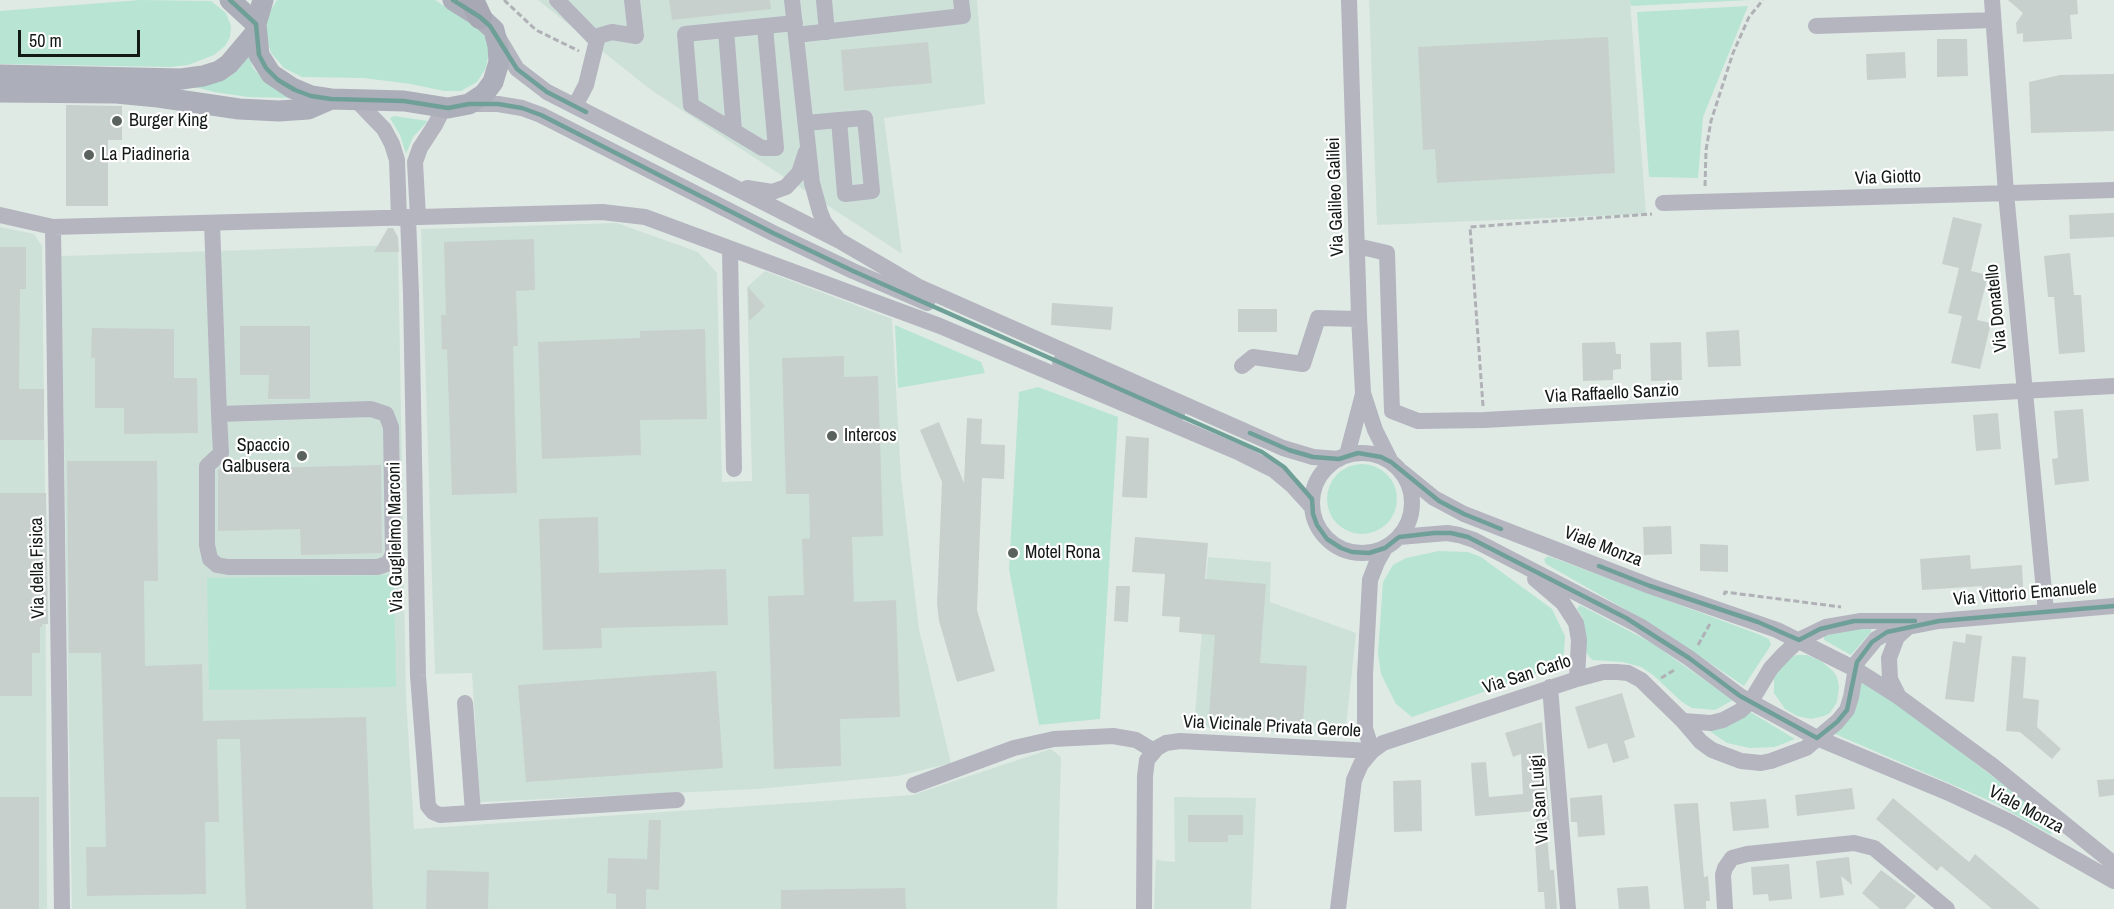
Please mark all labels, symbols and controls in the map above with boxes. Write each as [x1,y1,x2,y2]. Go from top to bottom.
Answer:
scale bar [21,18,142,56]
text: 50 m [29,28,62,53]
place label: Burger King [129,110,208,132]
marker: Burger King [110,114,124,128]
street label: Via Galileo Galilei [1323,137,1349,257]
place label: La Piadineria [101,144,190,166]
marker: La Piadineria [82,148,96,162]
street label: Via Giotto [1855,166,1921,190]
street label: Via Donatello [1982,263,2012,353]
street label: Via Raffaello Sanzio [1544,380,1680,408]
place label: Intercos [844,425,897,447]
marker: Intercos [825,429,839,443]
place label: Spaccio Galbusera [222,435,290,478]
marker: Spaccio Galbusera [295,449,309,463]
street label: Via Guglielmo Marconi [384,461,408,613]
street label: Via della Fisica [26,517,50,619]
street label: Viale Monza [1561,522,1645,572]
place label: Motel Rona [1025,542,1100,564]
marker: Motel Rona [1006,546,1020,560]
street label: Via Vittorio Emanuele [1952,577,2098,611]
street label: Via San Carlo [1480,651,1574,699]
street label: Via Vicinale Privata Gerole [1182,712,1362,742]
street label: Via San Luigi [1526,754,1554,844]
street label: Viale Monza [1985,781,2067,839]

